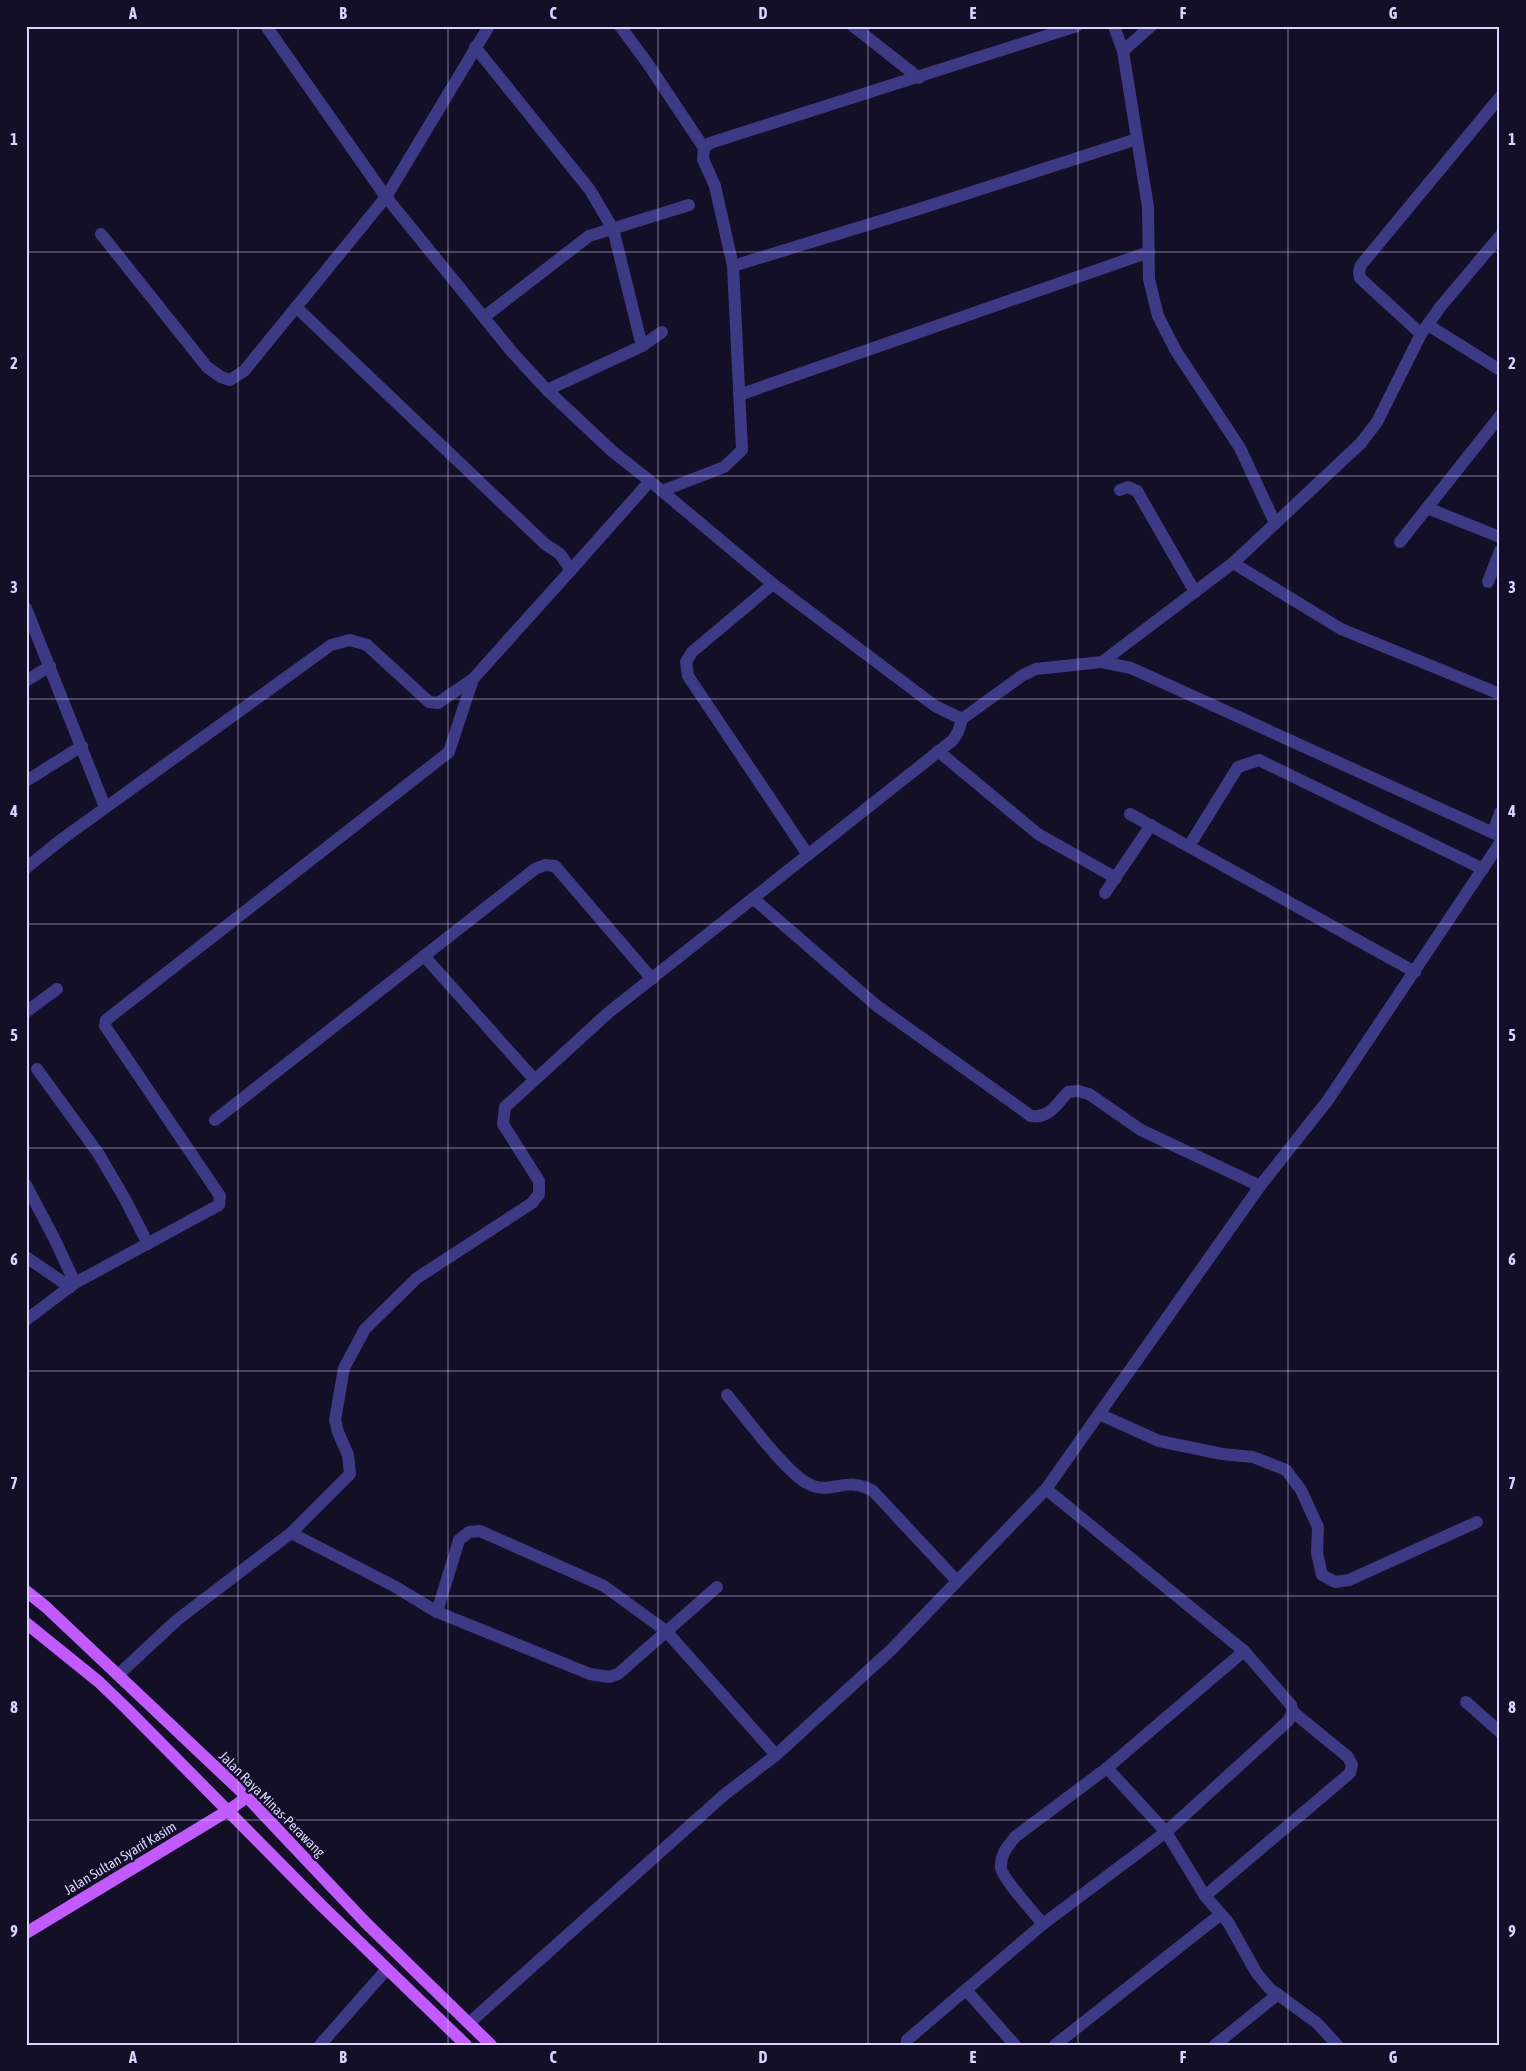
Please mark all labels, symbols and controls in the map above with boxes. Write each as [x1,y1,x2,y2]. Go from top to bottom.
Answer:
text: A [128,4,137,22]
text: B [339,4,347,22]
text: C [549,4,557,22]
text: D [759,4,768,22]
text: E [970,4,977,22]
text: F [1180,4,1187,22]
text: G [1389,4,1398,22]
text: 1 [10,130,18,148]
text: 1 [1508,130,1516,148]
text: 2 [10,354,18,372]
text: 2 [1508,354,1516,372]
text: 3 [10,578,18,596]
text: 3 [1508,578,1516,596]
text: 4 [9,802,18,820]
text: 4 [1507,802,1516,820]
text: 5 [10,1026,18,1044]
text: 5 [1508,1026,1516,1044]
text: 6 [10,1250,18,1268]
text: 6 [1508,1250,1516,1268]
text: 7 [10,1474,18,1492]
text: 7 [1508,1474,1516,1492]
text: 8 [10,1698,18,1716]
text: 8 [1508,1698,1516,1716]
street label: Jalan Raya Minas-Perawang [216,1748,328,1860]
street label: Jalan Sultan Syarif Kasim [61,1818,179,1898]
text: 9 [10,1922,18,1940]
text: 9 [1508,1922,1516,1940]
text: A [128,2048,137,2066]
text: B [339,2048,347,2066]
text: C [549,2048,557,2066]
text: D [759,2048,768,2066]
text: E [970,2048,977,2066]
text: F [1180,2048,1187,2066]
text: G [1389,2048,1398,2066]

